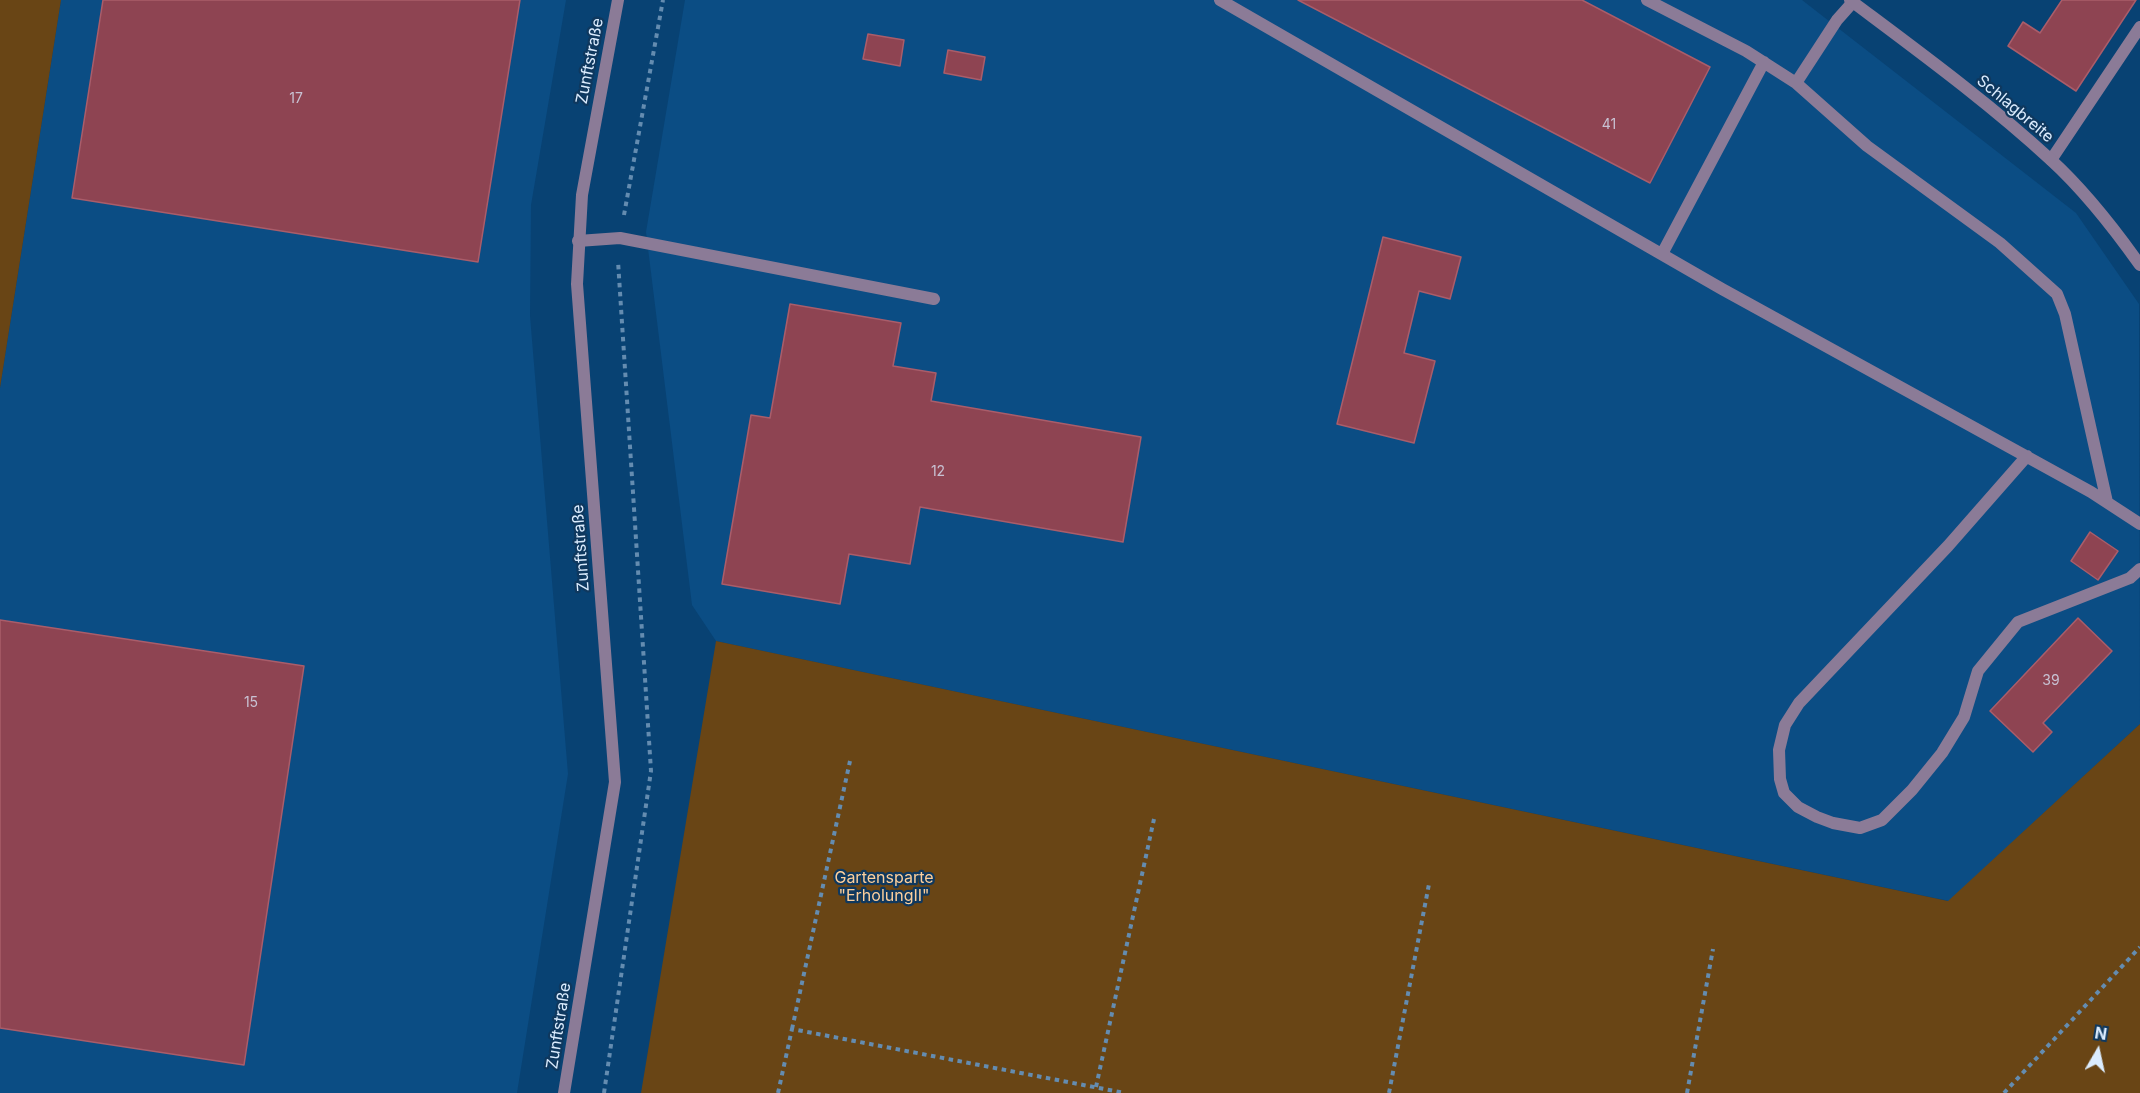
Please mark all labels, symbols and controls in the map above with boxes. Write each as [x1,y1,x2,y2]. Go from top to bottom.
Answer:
street label: Zunftstraße [572,16,608,106]
street label: Schlagbreite [1973,71,2057,147]
house number: 17 [289,91,303,107]
house number: 41 [1602,117,1616,133]
house number: 12 [931,464,945,480]
street label: Zunftstraße [568,504,594,592]
house number: 39 [2042,673,2060,689]
house number: 15 [244,695,258,711]
park label: Gartensparte "ErholungII" [834,868,934,906]
street label: Zunftstraße [543,981,575,1071]
north arrow [2068,1021,2128,1081]
text: N [2093,1022,2108,1044]

